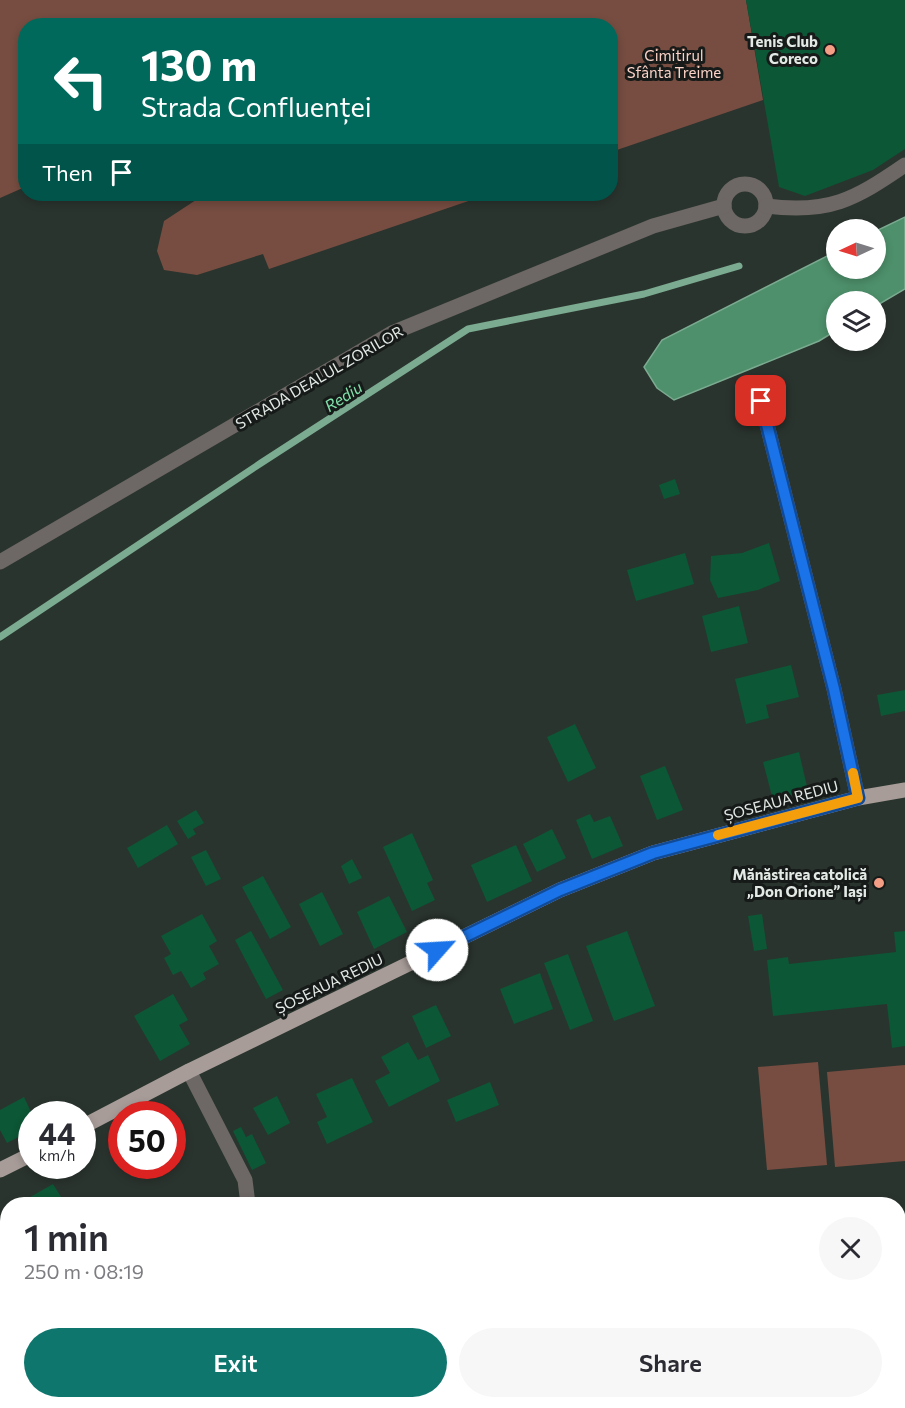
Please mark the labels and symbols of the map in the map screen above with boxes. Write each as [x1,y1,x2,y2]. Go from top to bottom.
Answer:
place label: Tenis Club Coreco [747,32,818,67]
marker: Tenis Club Coreco [823,43,837,57]
park label: Cimitirul Sfânta Treime [627,46,721,81]
north arrow [826,219,886,279]
street label: STRADA DEALUL ZORILOR [232,322,406,432]
pin [735,375,786,426]
water label: Rediu [321,377,365,415]
street label: ȘOSEAUA REDIU [722,776,841,826]
place label: Mănăstirea catolică „Don Orione” Iași [733,865,867,902]
marker: Mănăstirea catolică „Don Orione” Iași [872,876,886,890]
position arrow [405,918,469,982]
street label: ȘOSEAUA REDIU [272,949,387,1019]
speed limit sign: 50 [108,1101,186,1179]

